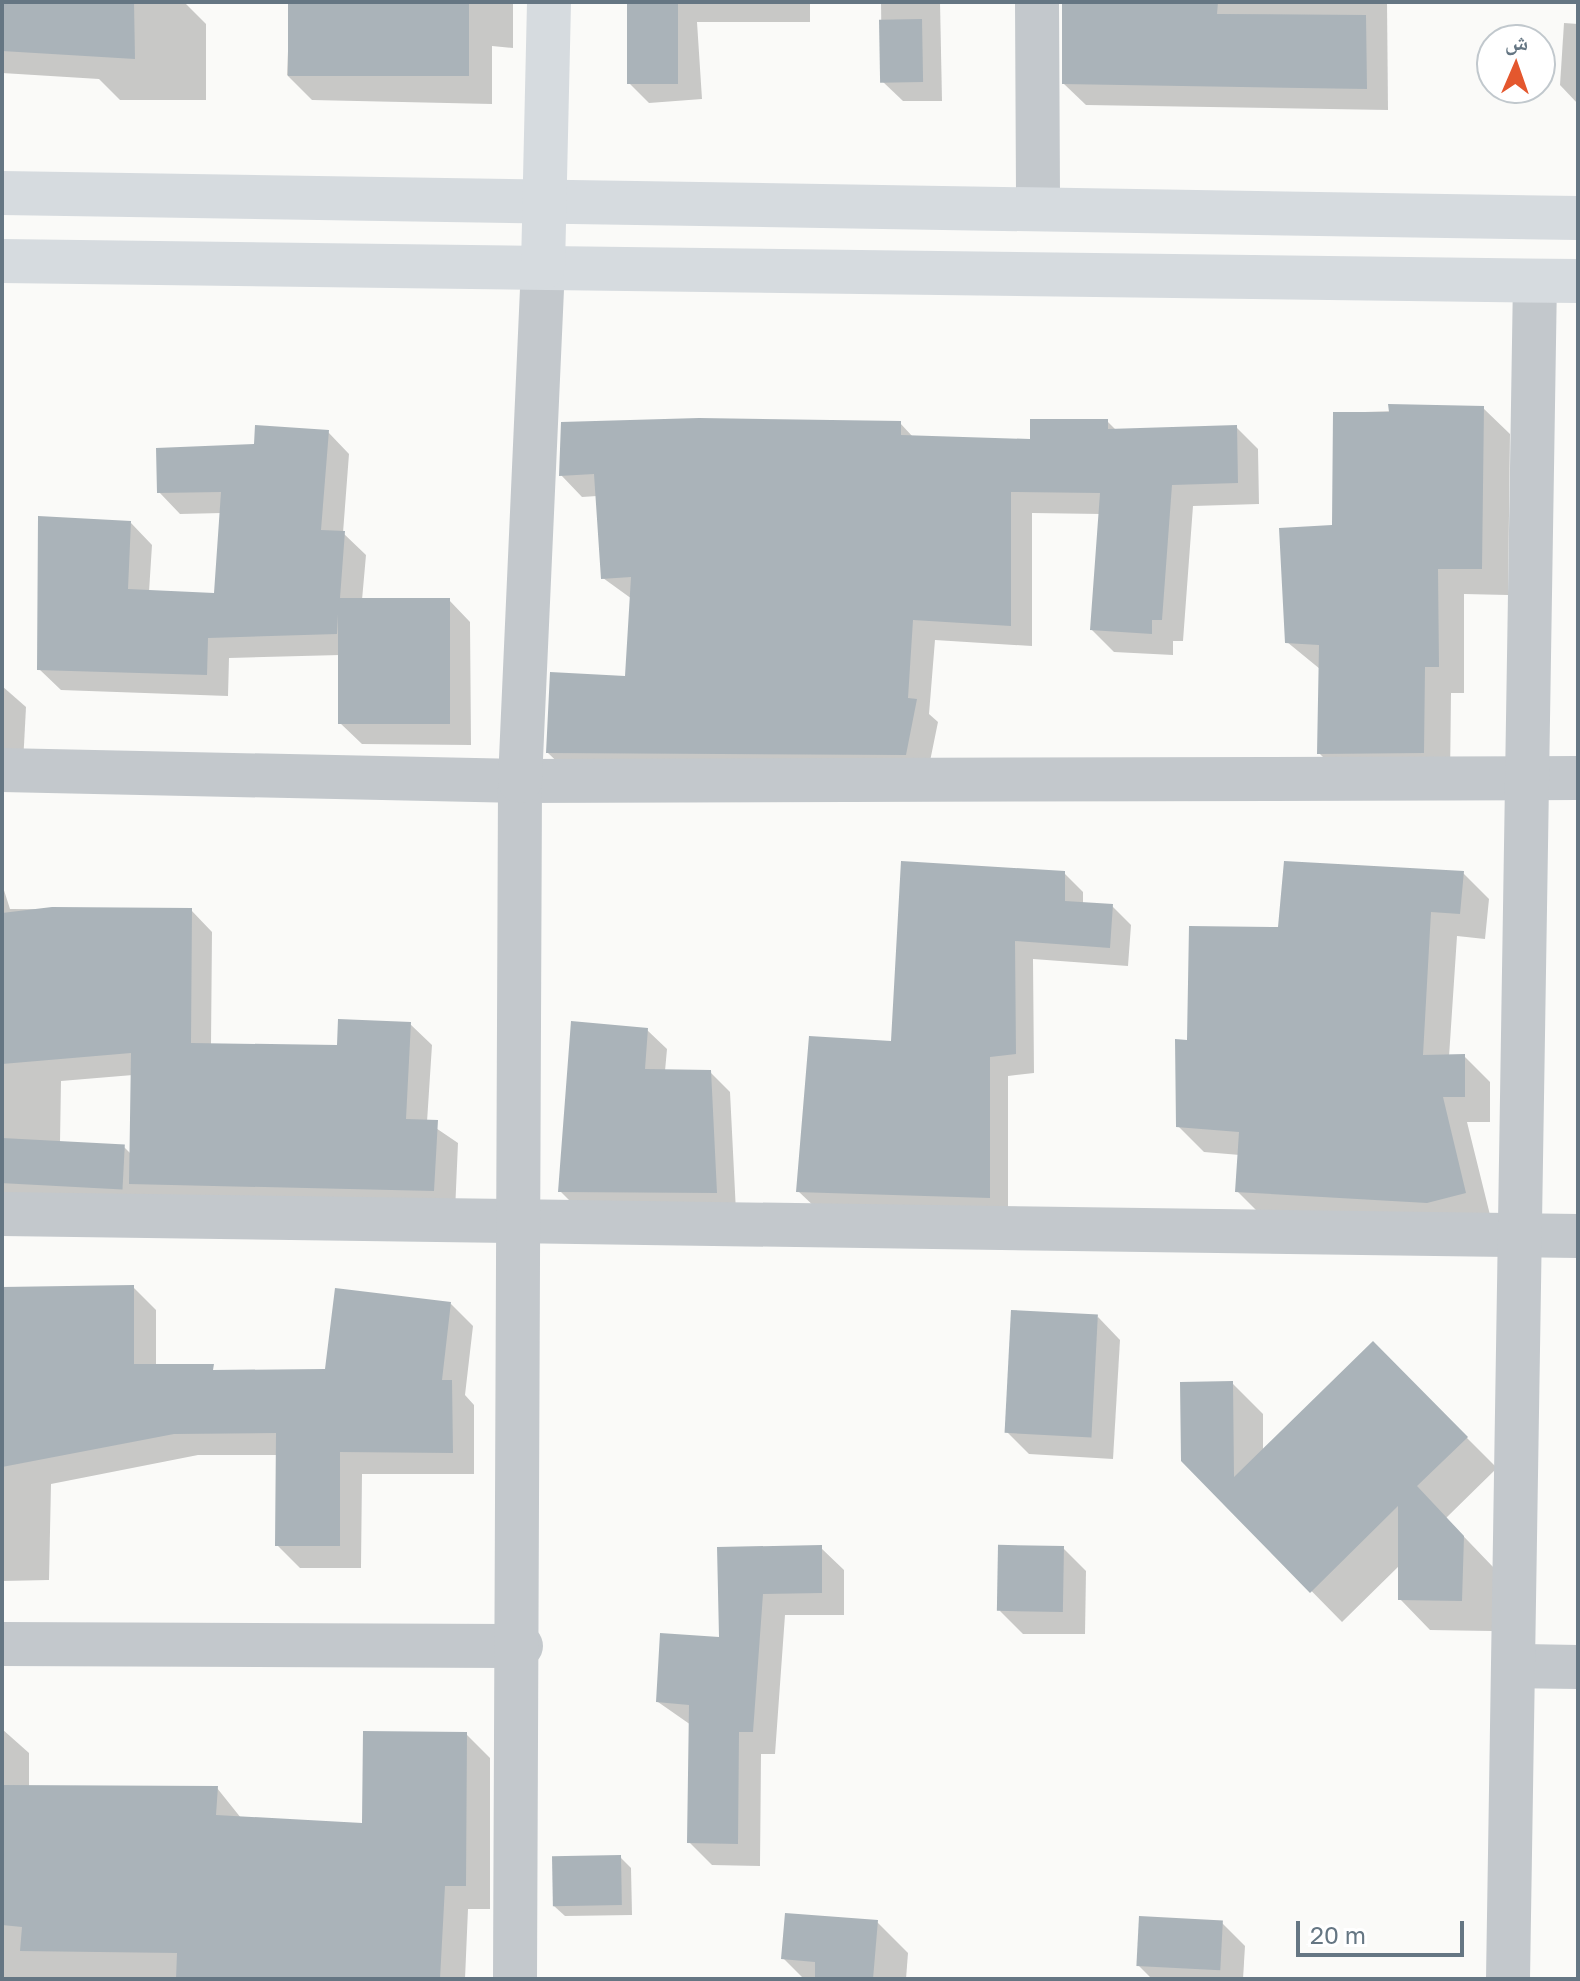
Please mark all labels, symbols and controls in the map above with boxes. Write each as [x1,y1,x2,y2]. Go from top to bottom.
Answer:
north arrow [1476,24,1556,104]
text: ش [1505,28,1529,55]
scale bar [1300,1905,1468,1955]
text: 20 m [1310,1920,1366,1949]

